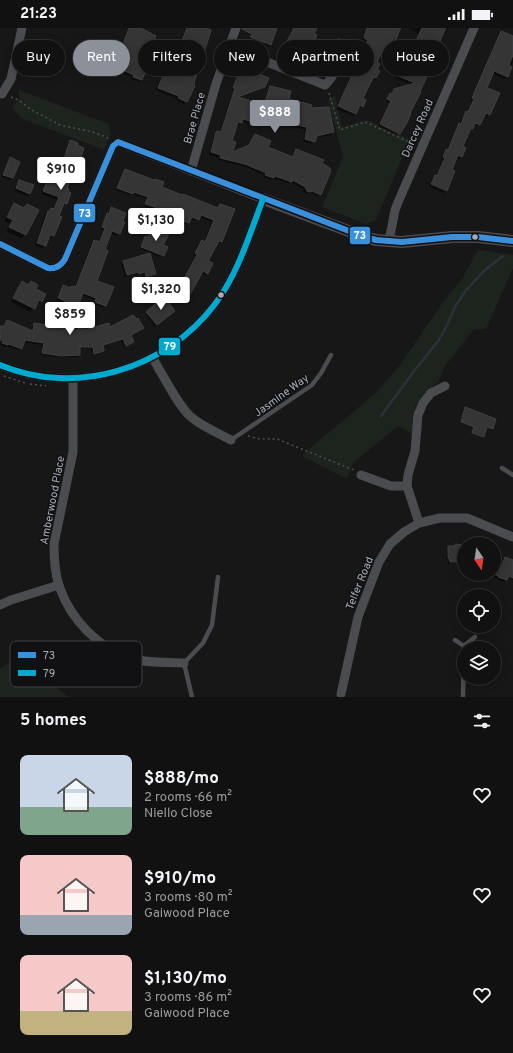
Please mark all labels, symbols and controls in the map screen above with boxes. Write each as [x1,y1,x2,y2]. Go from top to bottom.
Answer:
text: 21:23 [20,5,57,24]
chip: Buy [12,40,65,76]
chip: Rent [73,40,130,76]
chip: Filters [138,40,206,76]
chip: New [214,40,269,76]
chip: Apartment [277,40,374,76]
chip: House [382,40,449,76]
street label: Brae Place [181,91,209,146]
street label: Darcey Road [399,97,437,160]
pin: $888 [251,100,299,134]
text: $888 [259,105,291,121]
pin: $910 [37,157,85,191]
text: $910 [46,162,76,178]
line badge: 73 [73,203,96,223]
text: 73 [79,207,91,221]
pin: $1,130 [123,208,189,242]
text: $1,130 [137,213,175,229]
line badge: 73 [349,226,371,245]
text: 73 [354,229,366,243]
unlabelled marker [470,232,480,242]
pin: $1,320 [128,277,194,311]
text: $1,320 [141,282,181,298]
unlabelled marker [216,290,226,300]
pin: $859 [46,302,94,336]
text: $859 [54,307,86,323]
line badge: 79 [158,337,181,356]
text: 79 [164,340,177,354]
street label: Jasmine Way [251,371,312,420]
street label: Amberwood Place [38,455,68,546]
north arrow [457,537,501,581]
map controls [457,537,501,685]
street label: Telfer Road [343,555,377,612]
button: locate [457,589,501,633]
legend [10,641,142,687]
button: layers [457,641,501,685]
text: 73 [43,649,55,663]
text: 79 [43,667,55,681]
text: 5 homes [20,710,87,732]
icon: filters [471,710,493,732]
text: $888/mo [144,768,219,790]
icon: home [52,771,100,819]
icon: heart [471,784,493,806]
text: 2 rooms · 66 m² [144,790,232,806]
text: Niello Close [144,806,213,822]
text: $910/mo [144,868,216,890]
icon: home [52,871,100,919]
icon: heart [471,884,493,906]
text: 3 rooms · 80 m² [144,890,232,906]
text: Gaiwood Place [144,906,230,922]
text: $1,130/mo [144,968,227,990]
icon: home [52,971,100,1019]
icon: heart [471,984,493,1006]
text: 3 rooms · 86 m² [144,990,232,1006]
text: Gaiwood Place [144,1006,230,1022]

